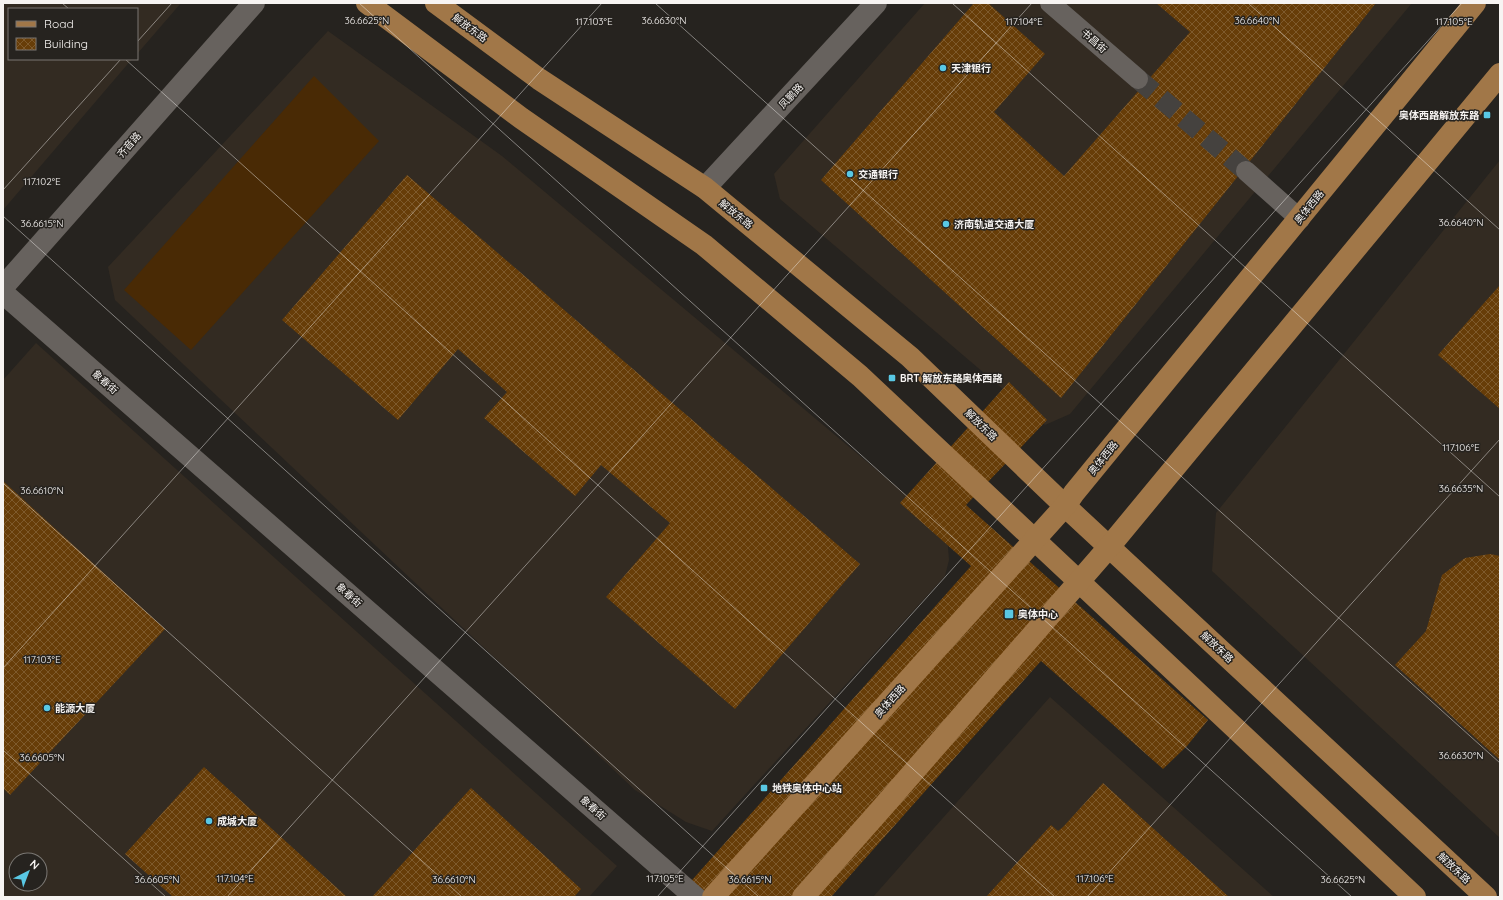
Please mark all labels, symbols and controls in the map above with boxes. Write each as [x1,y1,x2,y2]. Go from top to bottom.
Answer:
legend [8,8,138,60]
street label: 解放东路 [450,11,490,45]
text: 36.6625°N [345,14,389,27]
text: 36.6630°N [642,14,686,27]
text: 36.6640°N [1234,14,1280,27]
text: 117.103°E [575,15,613,28]
text: 117.104°E [1005,15,1043,28]
text: 117.105°E [1435,15,1473,28]
text: Road [44,16,74,31]
street label: 书昌街 [1078,26,1110,56]
text: Building [44,36,88,51]
place label: 天津银行 [951,62,991,75]
marker: 天津银行 [938,63,948,73]
street label: 凤鹏路 [776,81,806,111]
place label: 奥体西路解放东路 [1399,109,1480,122]
marker: 奥体西路解放东路 [1482,110,1492,120]
street label: 齐音路 [114,129,144,161]
place label: 交通银行 [858,168,898,181]
marker: 交通银行 [845,169,855,179]
text: 117.102°E [23,175,61,188]
street label: 奥体西路 [1291,187,1327,227]
street label: 解放东路 [716,196,756,232]
text: 36.6640°N [1438,216,1484,229]
text: 36.6615°N [21,217,63,230]
place label: 济南轨道交通大厦 [954,218,1034,231]
marker: 济南轨道交通大厦 [941,219,951,229]
street label: 象春街 [89,367,121,397]
place label: BRT 解放东路奥体西路 [900,372,1003,385]
marker: BRT 解放东路奥体西路 [887,373,897,383]
street label: 解放东路 [962,406,1000,444]
street label: 奥体西路 [1085,438,1121,478]
text: 117.106°E [1442,441,1480,454]
text: 36.6635°N [1439,482,1483,495]
text: 36.6610°N [20,484,64,497]
street label: 象春街 [333,580,365,610]
marker: 奥体中心 [1003,608,1015,620]
place label: 奥体中心 [1018,608,1058,621]
street label: 解放东路 [1198,629,1236,665]
text: 117.103°E [23,653,61,666]
street label: 奥体西路 [872,682,908,720]
place label: 能源大厦 [55,702,95,715]
marker: 能源大厦 [42,703,52,713]
text: 36.6630°N [1439,749,1483,762]
text: 36.6605°N [19,751,65,764]
place label: 地铁奥体中心站 [772,782,842,795]
marker: 地铁奥体中心站 [759,783,769,793]
street label: 象春街 [577,793,609,823]
place label: 成城大厦 [217,815,257,828]
marker: 成城大厦 [204,816,214,826]
street label: 解放东路 [1435,850,1473,886]
north arrow [8,852,48,892]
text: N [27,857,42,872]
text: 117.104°E [216,872,254,885]
text: 117.105°E [646,872,684,885]
text: 117.106°E [1076,872,1114,885]
text: 36.6605°N [134,873,180,886]
text: 36.6610°N [432,873,476,886]
text: 36.6615°N [729,873,771,886]
text: 36.6625°N [1321,873,1365,886]

